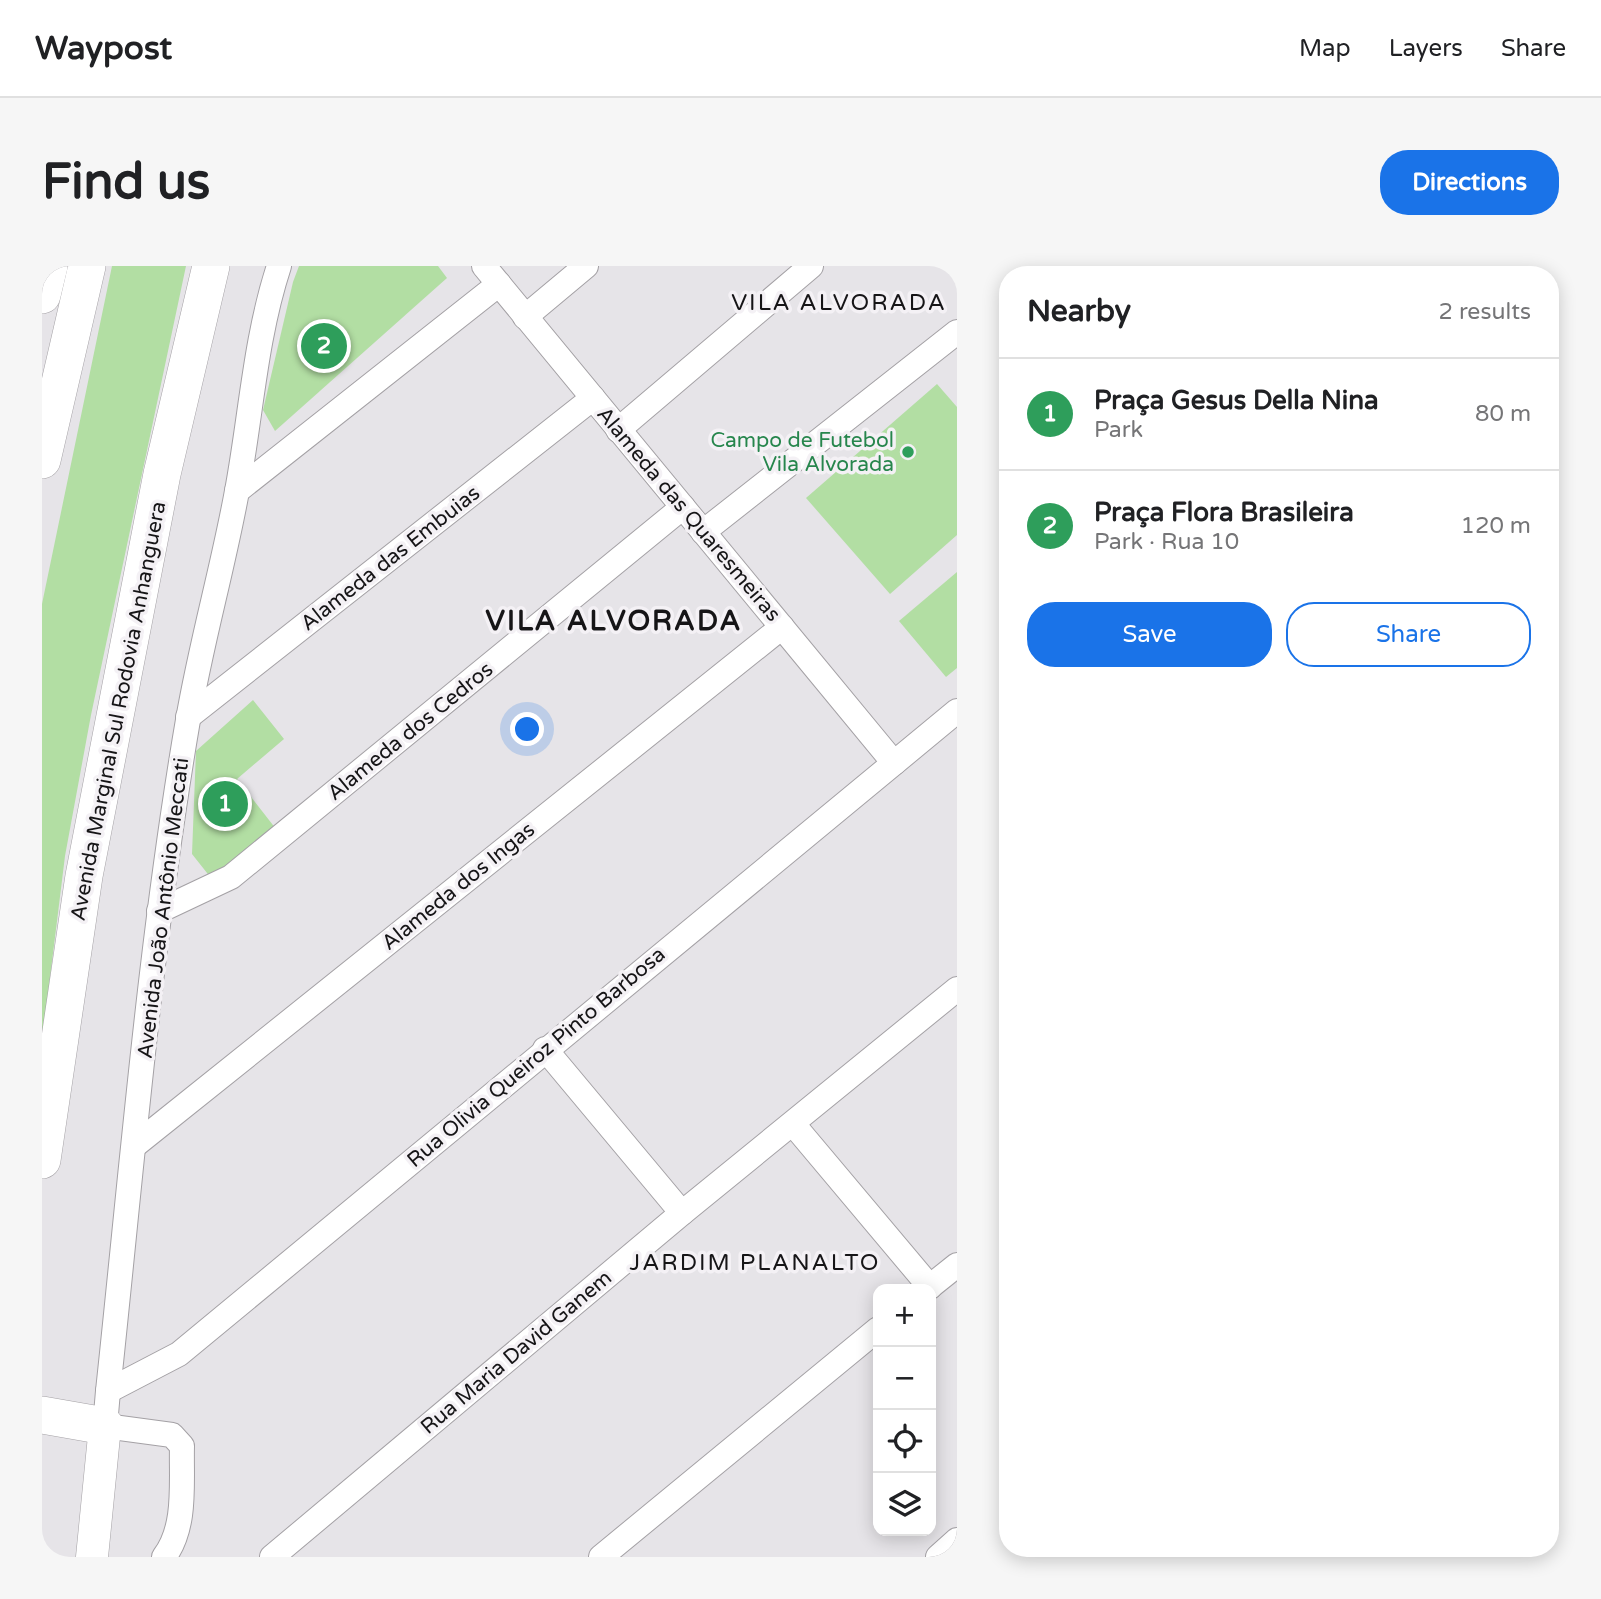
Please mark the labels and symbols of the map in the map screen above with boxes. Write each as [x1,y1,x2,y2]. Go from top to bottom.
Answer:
district label: VILA ALVORADA [731,289,947,317]
pin: 2 [301,320,347,372]
street label: Alameda das Quaresmeiras [592,402,786,627]
place label: Campo de Futebol Vila Alvorada [710,428,894,477]
marker: Campo de Futebol Vila Alvorada [900,444,916,460]
street label: Alameda das Embuias [296,481,485,636]
street label: Avenida Marginal Sul Rodovia Anhanguera [66,499,171,923]
district label: VILA ALVORADA [486,604,742,638]
street label: Alameda dos Cedros [322,657,498,806]
your location [510,712,544,746]
street label: Avenida João Antônio Meccati [133,756,194,1060]
pin: 1 [202,778,248,830]
street label: Alameda dos Ingas [377,817,540,956]
street label: Rua Olivia Queiroz Pinto Barbosa [402,942,670,1173]
district label: JARDIM PLANALTO [629,1249,881,1277]
street label: Rua Maria David Ganem [416,1265,617,1440]

